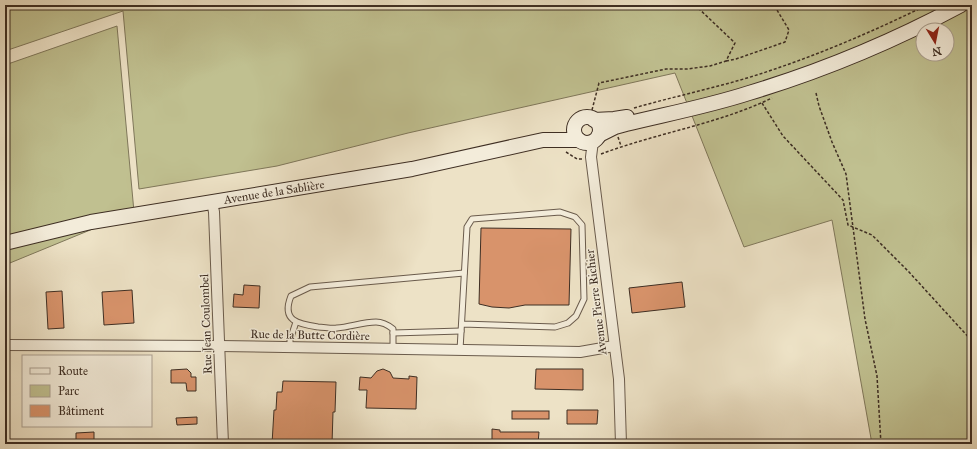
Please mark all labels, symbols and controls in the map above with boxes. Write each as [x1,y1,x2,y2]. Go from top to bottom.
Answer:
north arrow [915,22,955,62]
text: N [930,44,942,59]
street label: Avenue de la Sablière [222,177,325,207]
street label: Avenue Pierre Richier [583,248,610,357]
street label: Rue Jean Coulombel [197,273,216,374]
street label: Rue de la Butte Cordière [250,327,370,343]
legend [22,355,152,427]
text: Route [58,364,88,378]
text: Parc [58,384,79,398]
text: Bâtiment [58,404,105,418]

